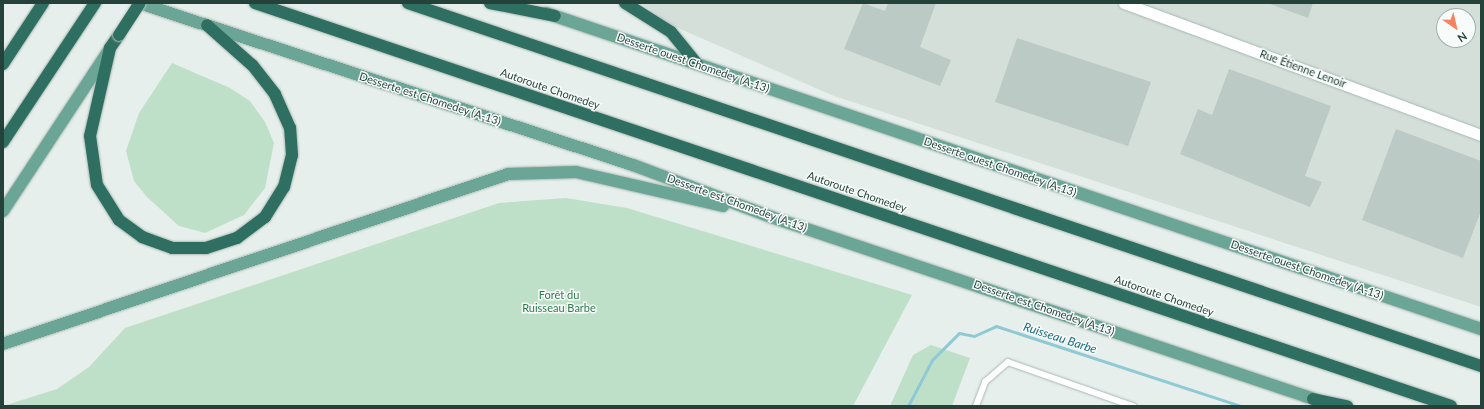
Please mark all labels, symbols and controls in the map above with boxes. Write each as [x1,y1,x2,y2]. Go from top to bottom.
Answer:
north arrow [1436,8,1476,48]
text: N [1455,30,1470,45]
street label: Desserte ouest Chomedey (A-13) [615,31,771,95]
street label: Rue Étienne Lenoir [1258,47,1348,91]
street label: Autoroute Chomedey [499,66,601,112]
street label: Desserte est Chomedey (A-13) [357,70,503,128]
street label: Desserte ouest Chomedey (A-13) [922,135,1078,199]
street label: Autoroute Chomedey [806,169,908,215]
street label: Desserte est Chomedey (A-13) [665,171,809,235]
street label: Desserte ouest Chomedey (A-13) [1229,238,1385,302]
street label: Autoroute Chomedey [1113,273,1215,319]
street label: Desserte est Chomedey (A-13) [972,278,1116,338]
park label: Forêt du Ruisseau Barbe [522,289,596,315]
water label: Ruisseau Barbe [1022,319,1098,357]

